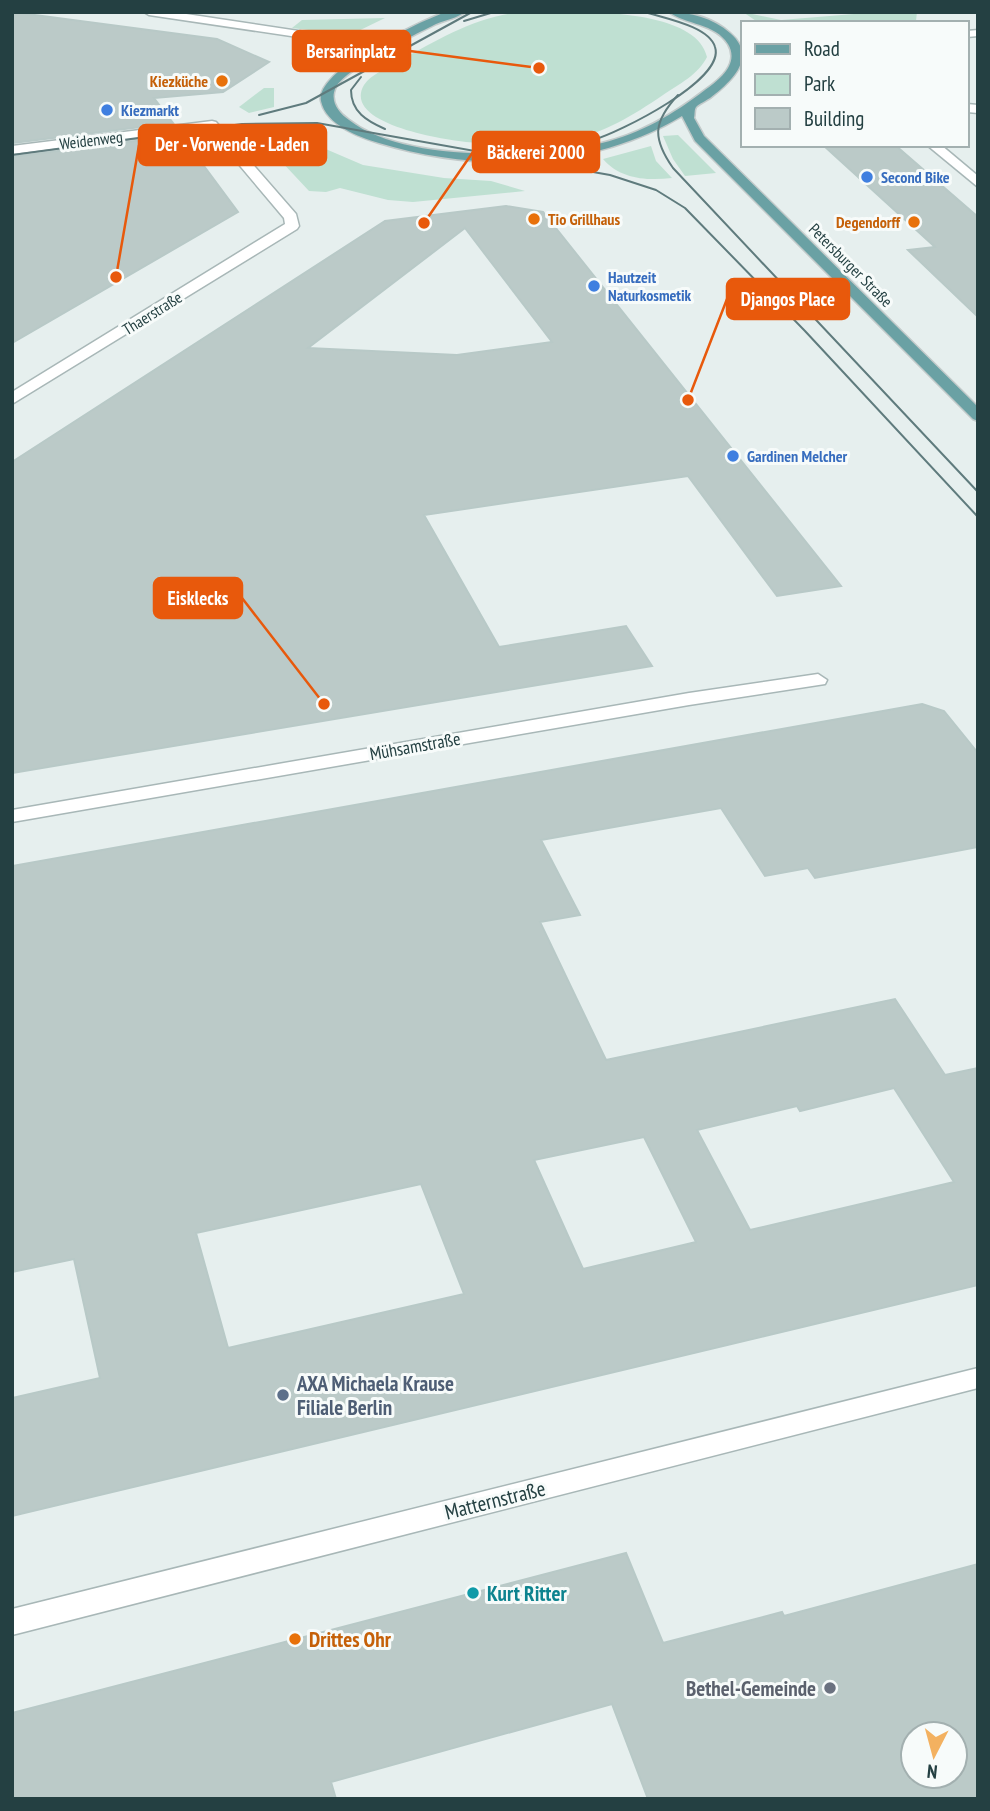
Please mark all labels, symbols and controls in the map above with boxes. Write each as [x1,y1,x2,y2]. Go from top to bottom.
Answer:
legend [741,21,969,147]
callout: Bersarinplatz [293,31,410,71]
text: Road [804,35,840,62]
text: Bersarinplatz [306,39,396,63]
text: Park [804,70,835,97]
place label: Kiezküche [150,71,208,91]
marker: Kiezküche [214,73,230,89]
place label: Kiezmarkt [121,100,179,120]
marker: Kiezmarkt [99,102,115,118]
text: Building [804,105,864,132]
callout: Der - Vorwende - Laden [139,125,326,165]
street label: Weidenweg [58,126,124,154]
text: Der - Vorwende - Laden [155,132,309,156]
callout: Bäckerei 2000 [473,132,599,172]
text: Bäckerei 2000 [487,140,585,164]
place label: Second Bike [881,167,950,187]
marker: Second Bike [859,169,875,185]
place label: Tio Grillhaus [548,209,620,229]
marker: Tio Grillhaus [526,211,542,227]
place label: Degendorff [836,212,901,232]
marker: Degendorff [906,214,922,230]
street label: Petersburger Straße [805,219,897,311]
place label: Hautzeit Naturkosmetik [608,267,692,305]
marker: Hautzeit Naturkosmetik [586,278,602,294]
callout: Djangos Place [727,279,849,319]
street label: Thaerstraße [118,287,186,339]
text: Djangos Place [741,287,835,311]
place label: Gardinen Melcher [747,446,848,466]
marker: Gardinen Melcher [725,448,741,464]
callout: Eisklecks [154,578,242,618]
text: Eisklecks [168,586,229,610]
street label: Mühsamstraße [368,727,462,765]
place label: AXA Michaela Krause Filiale Berlin [296,1370,454,1421]
marker: AXA Michaela Krause Filiale Berlin [275,1387,291,1403]
street label: Matternstraße [442,1474,548,1526]
place label: Kurt Ritter [487,1580,567,1607]
marker: Kurt Ritter [465,1585,481,1601]
place label: Drittes Ohr [309,1626,392,1653]
marker: Drittes Ohr [287,1631,303,1647]
place label: Bethel-Gemeinde [686,1675,816,1702]
marker: Bethel-Gemeinde [822,1680,838,1696]
north arrow [899,1720,969,1790]
text: N [926,1759,939,1784]

